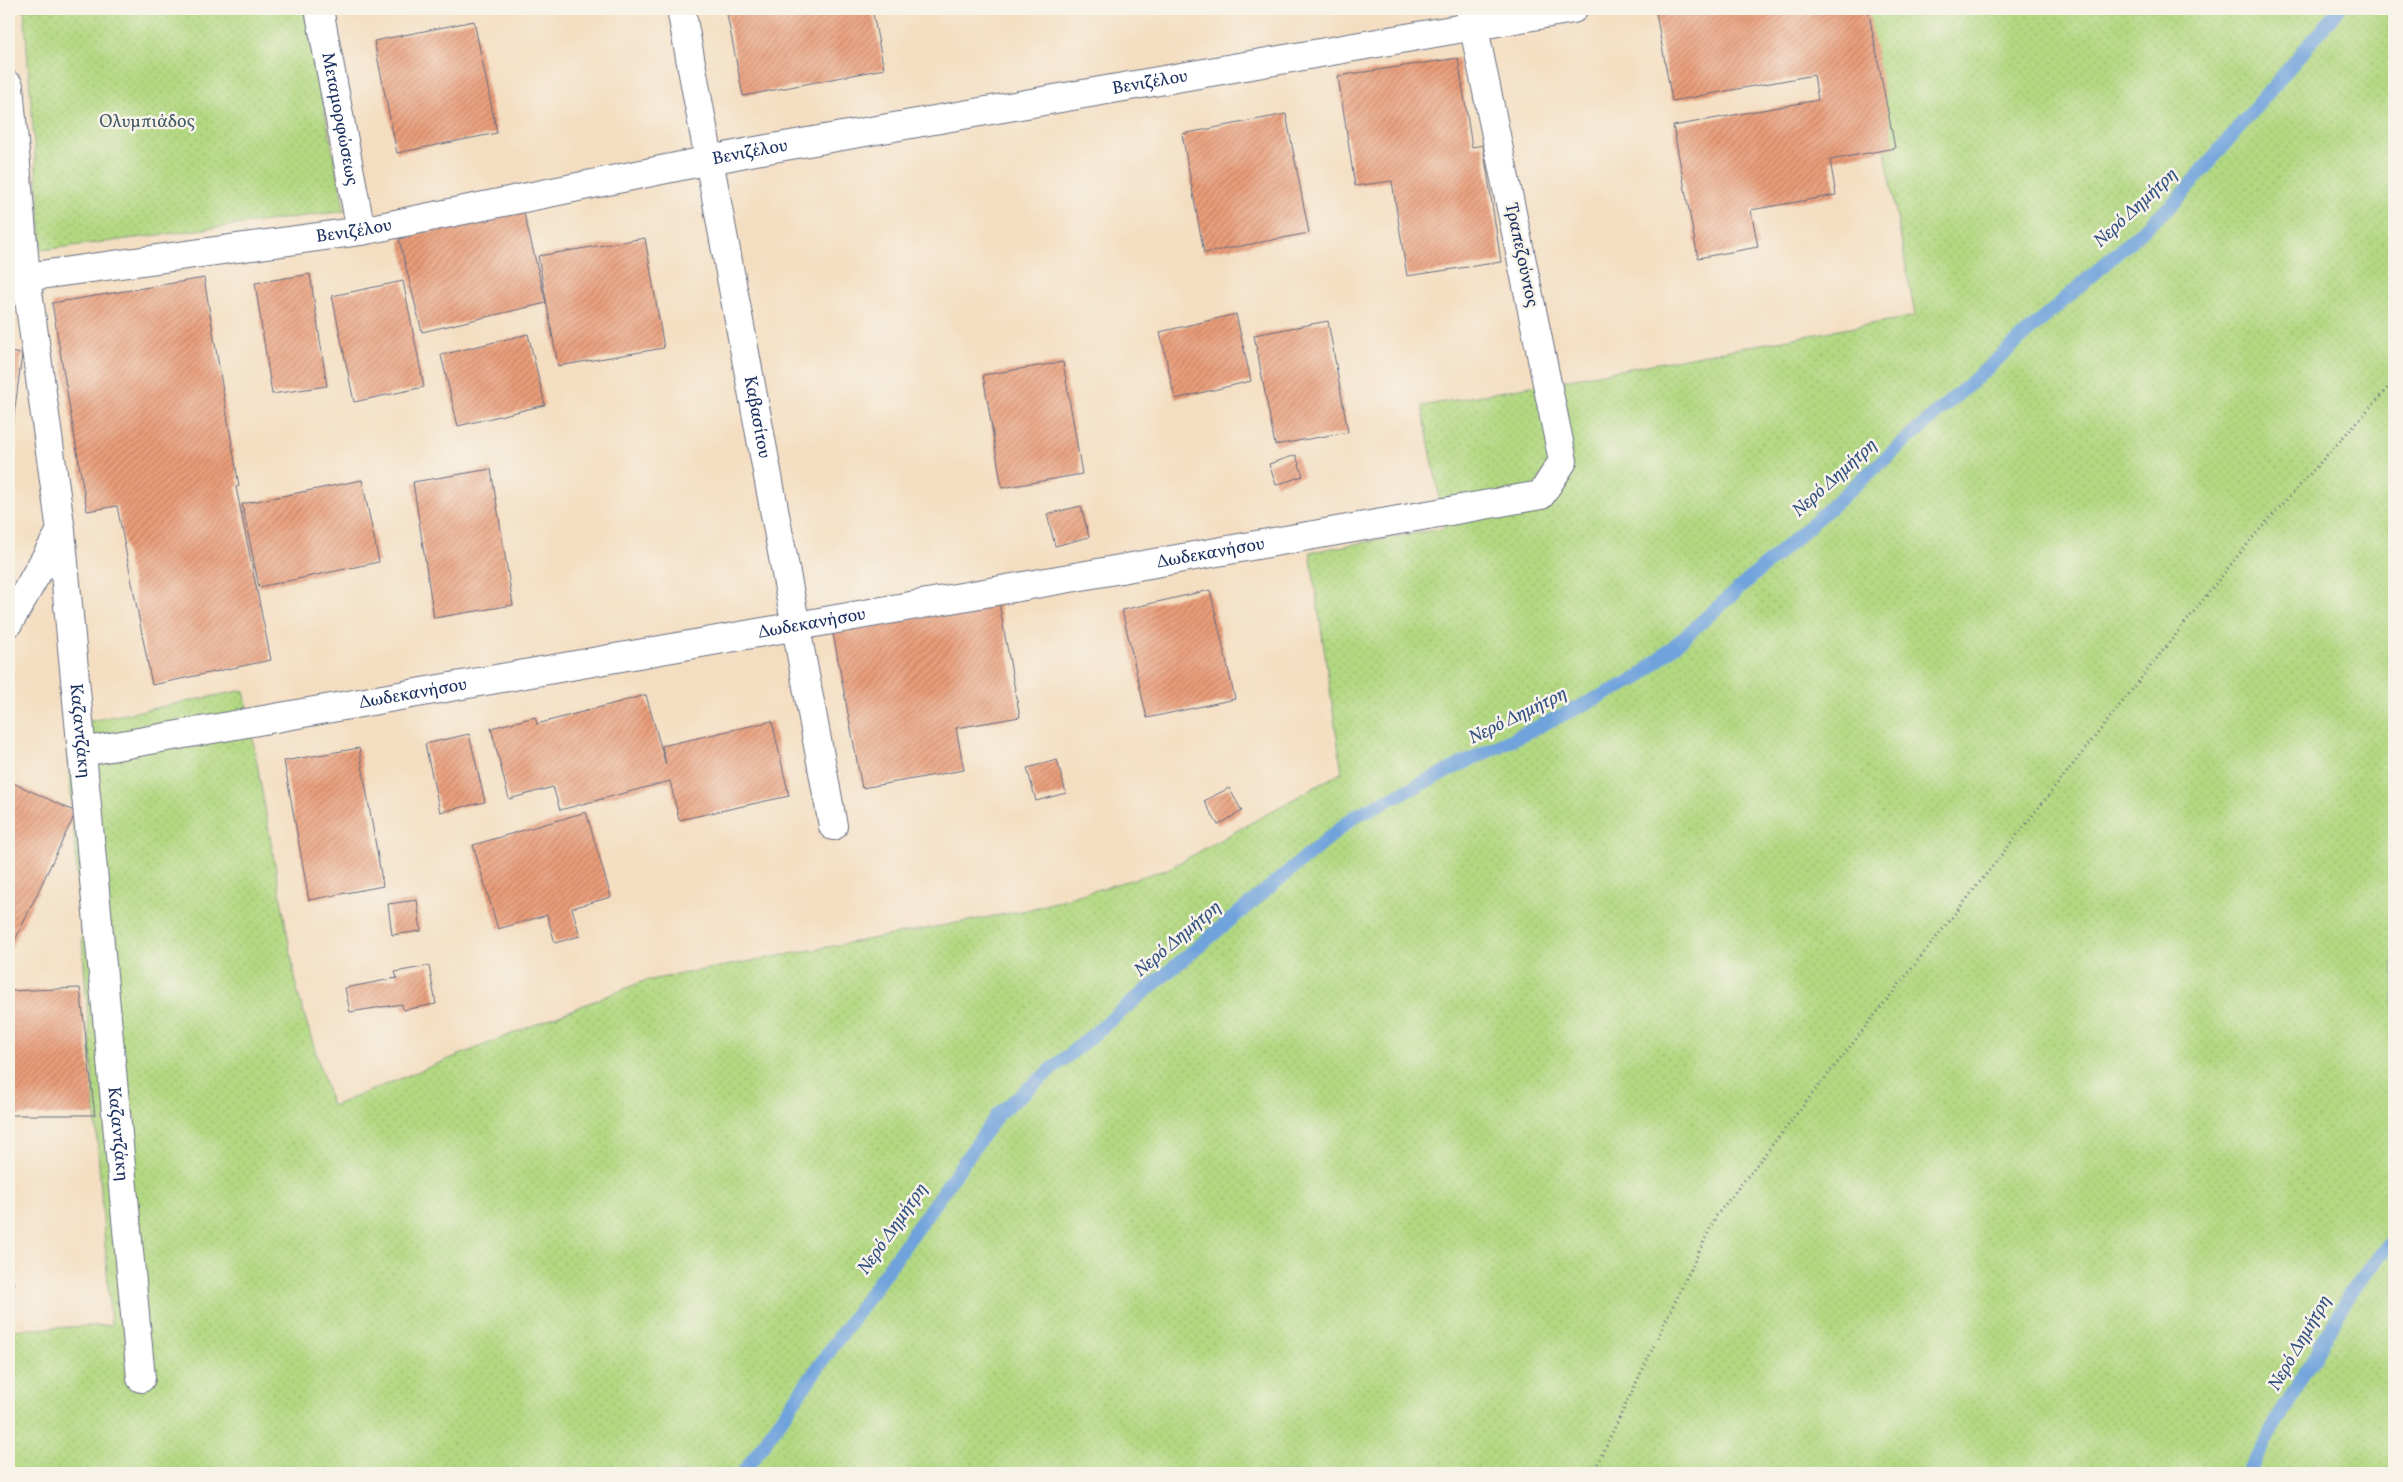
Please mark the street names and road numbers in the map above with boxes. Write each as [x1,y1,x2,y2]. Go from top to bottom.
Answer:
street label: Μεταμορφώσεως [315,50,365,188]
street label: Βενιζέλου [1110,64,1190,101]
street label: Βενιζέλου [710,133,790,172]
street label: Τραπεζούντος [1498,200,1544,310]
street label: Βενιζέλου [314,213,394,250]
street label: Καβασίτου [737,374,777,460]
street label: Δωδεκανήσου [1155,531,1267,575]
street label: Δωδεκανήσου [756,602,868,645]
street label: Δωδεκανήσου [357,672,469,715]
street label: Καζαντζάκη [63,682,97,780]
street label: Καζαντζάκη [101,1086,135,1183]

